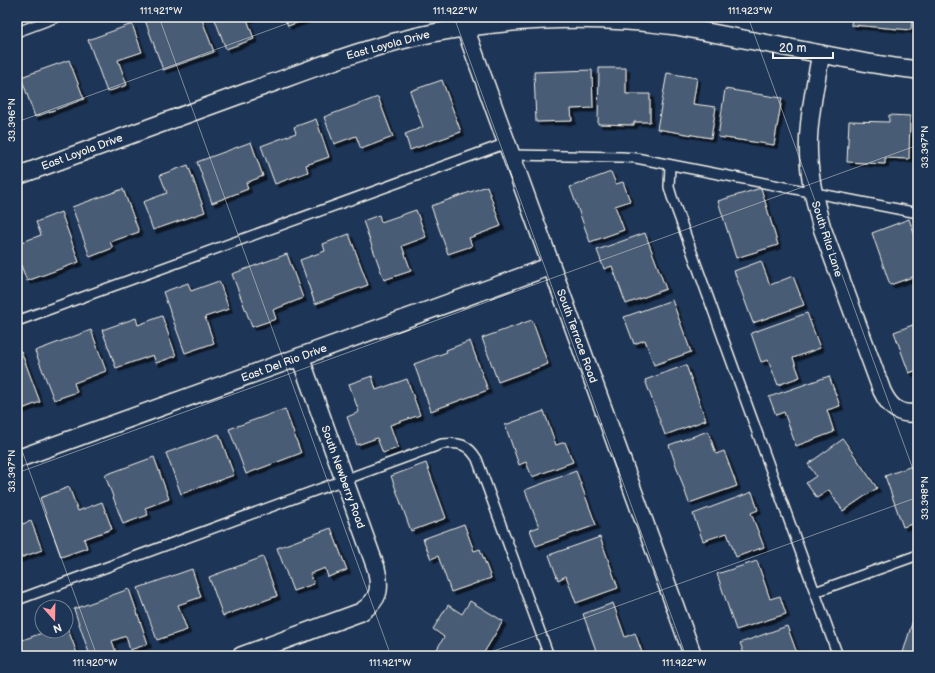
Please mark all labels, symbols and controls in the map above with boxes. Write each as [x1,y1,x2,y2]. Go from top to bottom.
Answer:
text: 111.921°W [140,5,182,17]
text: 111.922°W [433,5,477,17]
text: 111.923°W [728,5,772,17]
street label: East Loyola Drive [345,28,432,62]
scale bar [773,34,833,60]
text: 20 m [779,41,806,56]
text: 33.396°N [6,98,18,142]
text: 33.397°N [919,125,931,169]
street label: East Loyola Drive [39,131,125,173]
street label: South Rita Lane [809,199,846,279]
street label: South Terrace Road [554,287,600,385]
street label: East Del Rio Drive [239,341,329,385]
street label: South Newberry Road [318,424,368,530]
text: 33.397°N [6,449,18,493]
text: 33.398°N [919,476,931,520]
north arrow [34,599,74,639]
text: N [51,620,63,635]
text: 111.920°W [73,657,117,669]
text: 111.921°W [369,657,411,669]
text: 111.922°W [662,657,706,669]

